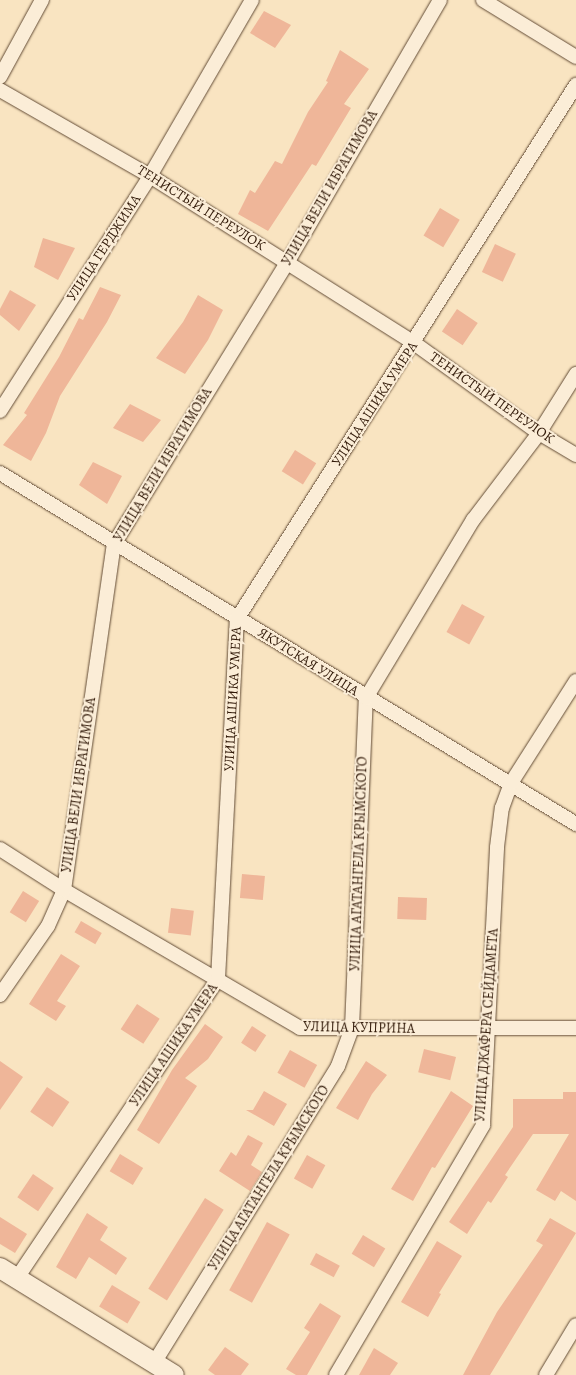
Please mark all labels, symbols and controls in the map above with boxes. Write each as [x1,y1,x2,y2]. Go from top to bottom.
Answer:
street label: УЛИЦА ВЕЛИ ИБРАГИМОВА [278,107,382,269]
street label: ТЕНИСТЫЙ ПЕРЕУЛОК [134,162,268,254]
street label: УЛИЦА ГЕРДЖИМА [63,192,145,304]
street label: УЛИЦА АШИКА УМЕРА [328,339,422,469]
street label: ТЕНИСТЫЙ ПЕРЕУЛОК [427,349,557,447]
street label: УЛИЦА ВЕЛИ ИБРАГИМОВА [110,385,216,545]
street label: ЯКУТСКАЯ УЛИЦА [255,624,361,700]
street label: УЛИЦА АШИКА УМЕРА [221,626,245,772]
street label: УЛИЦА ВЕЛИ ИБРАГИМОВА [58,696,100,874]
street label: УЛИЦА АГАТАНГЕЛА КРЫМСКОГО [347,756,371,972]
street label: УЛИЦА ДЖАФЕРА СЕЙДАМЕТА [472,928,502,1122]
street label: УЛИЦА АШИКА УМЕРА [126,980,222,1110]
street label: УЛИЦА КУПРИНА [303,1019,415,1037]
street label: УЛИЦА АГАТАНГЕЛА КРЫМСКОГО [205,1082,333,1274]

